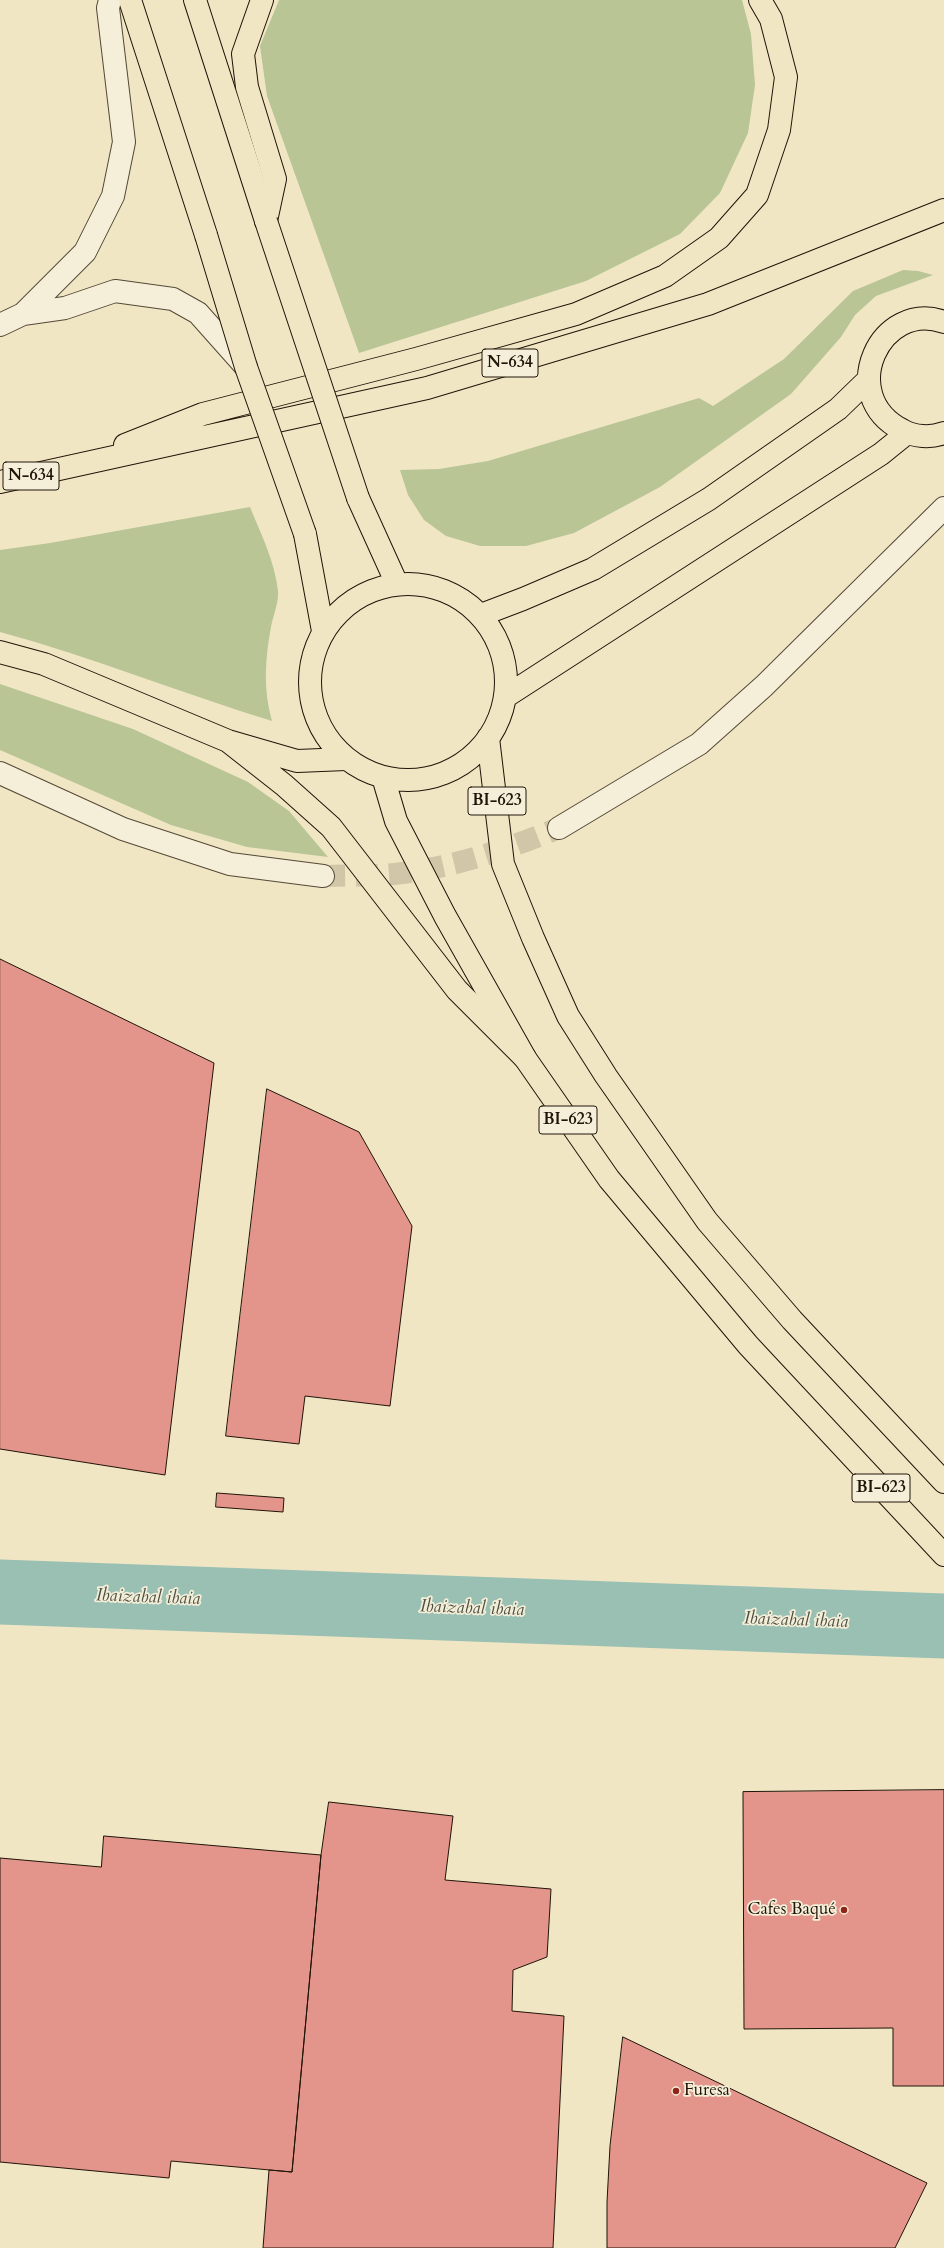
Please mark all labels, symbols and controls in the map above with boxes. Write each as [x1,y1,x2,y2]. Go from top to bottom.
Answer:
road number: N-634 [482,349,538,377]
road number: N-634 [3,462,59,490]
road number: BI-623 [468,787,526,815]
road number: BI-623 [539,1106,597,1134]
road number: BI-623 [852,1474,910,1502]
water label: Ibaizabal ibaia [95,1585,201,1611]
water label: Ibaizabal ibaia [419,1596,525,1622]
water label: Ibaizabal ibaia [743,1608,849,1634]
place label: Cafes Baqué [747,1900,836,1920]
marker: Cafes Baqué [839,1905,849,1915]
place label: Furesa [684,2081,730,2101]
marker: Furesa [671,2086,681,2096]

